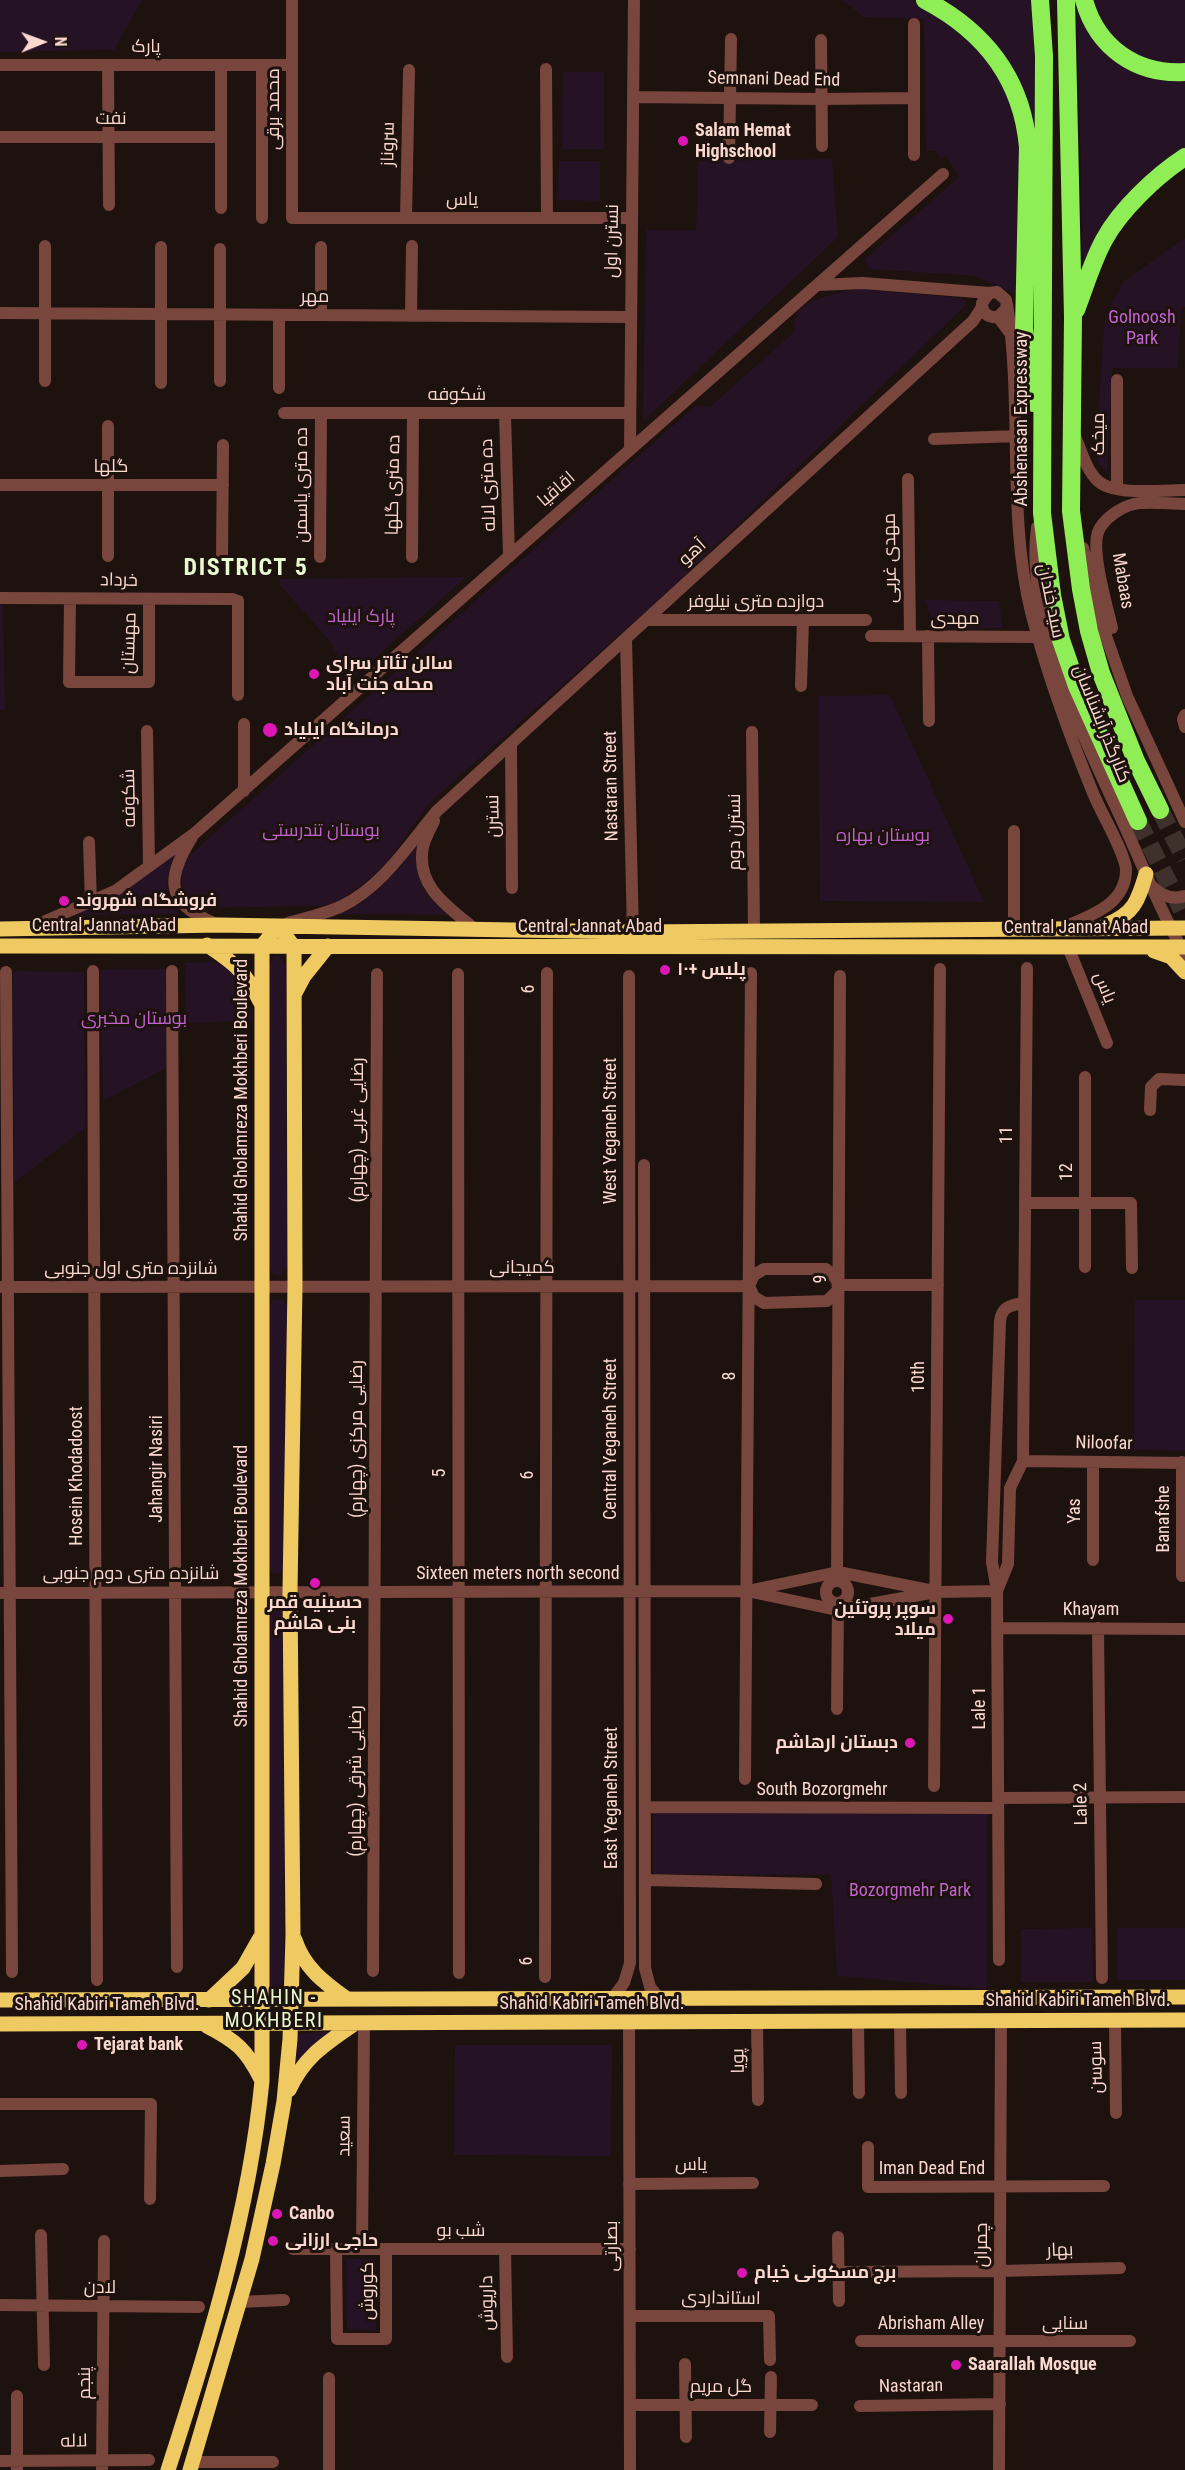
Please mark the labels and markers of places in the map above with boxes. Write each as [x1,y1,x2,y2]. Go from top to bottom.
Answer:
place label: Salam Hemat Highschool [695,120,791,162]
marker: Salam Hemat Highschool [676,134,690,148]
place label: سالن تئاتر سرای محله جنت آباد [326,653,453,696]
marker: سالن تئاتر سرای محله جنت آباد [307,667,321,681]
place label: درمانگاه ایلیاد [284,719,399,741]
marker: درمانگاه ایلیاد [261,721,279,739]
place label: فروشگاه شهروند [76,890,217,912]
marker: فروشگاه شهروند [57,894,71,908]
place label: پلیس +۱۰ [677,959,746,981]
marker: پلیس +۱۰ [658,963,672,977]
marker: حسینیه قمر بنی هاشم [308,1576,322,1590]
place label: حسینیه قمر بنی هاشم [268,1592,362,1634]
place label: سوپر پروتئین میلاد [834,1598,936,1640]
marker: سوپر پروتئین میلاد [941,1612,955,1626]
place label: دبستان ارهاشم [775,1732,898,1754]
marker: دبستان ارهاشم [903,1736,917,1750]
place label: Tejarat bank [94,2034,183,2056]
marker: Tejarat bank [75,2038,89,2052]
place label: Canbo [289,2203,334,2225]
marker: Canbo [270,2207,284,2221]
place label: حاجی ارزانی [285,2230,378,2252]
marker: حاجی ارزانی [266,2234,280,2248]
place label: برج مسکونی خیام [754,2262,896,2284]
marker: برج مسکونی خیام [735,2266,749,2280]
place label: Saarallah Mosque [968,2354,1097,2376]
marker: Saarallah Mosque [949,2358,963,2372]

